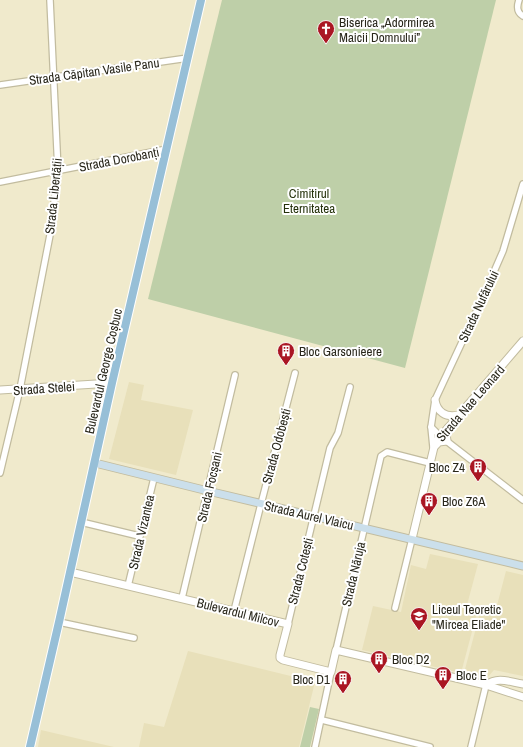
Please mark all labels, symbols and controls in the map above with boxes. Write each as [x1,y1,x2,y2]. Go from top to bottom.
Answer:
place label: Biserica „Adormirea Maicii Domnului” [339,14,434,46]
church icon: Biserica „Adormirea Maicii Domnului” [316,19,336,44]
street label: Strada Căpitan Vasile Panu [28,54,160,89]
street label: Strada Dorobanți [78,143,161,176]
street label: Strada Libertății [41,157,66,235]
park label: Cimitirul Eternitatea [283,185,335,217]
street label: Strada Nufărului [454,267,503,345]
street label: Bulevardul George Coșbuc [81,307,126,435]
building icon: Bloc Garsonieere [276,341,296,366]
place label: Bloc Garsonieere [299,343,382,360]
street label: Strada Nae Leonard [432,361,508,445]
street label: Strada Stelei [13,378,75,399]
street label: Strada Odobești [258,406,295,486]
street label: Strada Focșani [193,450,226,524]
building icon: Bloc Z4 [468,457,488,482]
place label: Bloc Z4 [429,459,465,476]
building icon: Bloc Z6A [419,491,439,516]
street label: Strada Vizantea [125,493,158,571]
place label: Bloc Z6A [442,493,486,510]
street label: Strada Aurel Vlaicu [263,497,355,534]
street label: Strada Cotești [284,536,317,606]
street label: Strada Năruja [338,540,369,608]
street label: Bulevardul Milcov [195,594,281,631]
place label: Liceul Teoretic "Mircea Eliade" [432,601,506,633]
school or university icon: Liceul Teoretic "Mircea Eliade" [409,606,429,631]
building icon: Bloc D2 [369,649,389,674]
place label: Bloc D2 [392,651,429,668]
building icon: Bloc E [433,665,453,690]
place label: Bloc E [456,667,487,684]
building icon: Bloc D1 [333,669,353,694]
place label: Bloc D1 [293,671,330,688]

